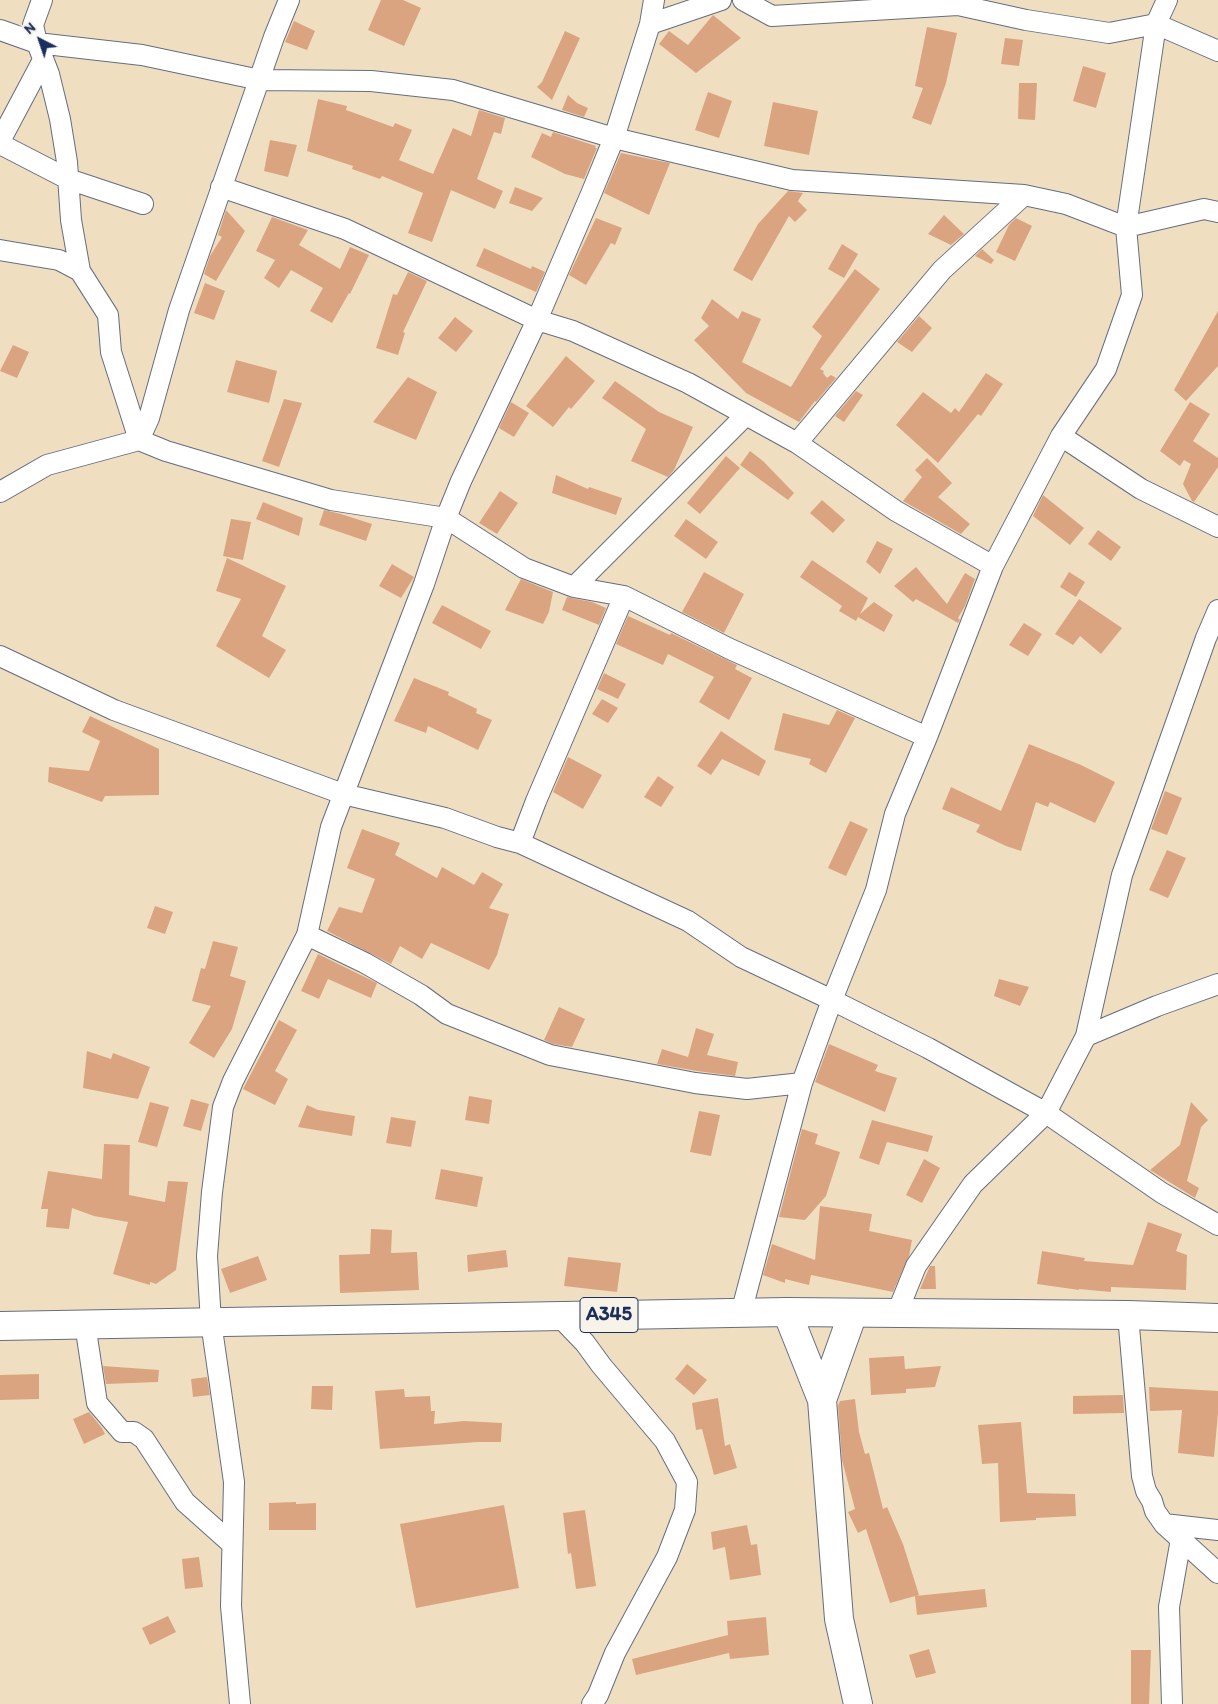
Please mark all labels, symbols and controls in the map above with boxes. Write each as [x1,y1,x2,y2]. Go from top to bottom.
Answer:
north arrow [15,15,65,65]
text: N [21,19,39,38]
road number: A345 [580,1298,638,1332]

